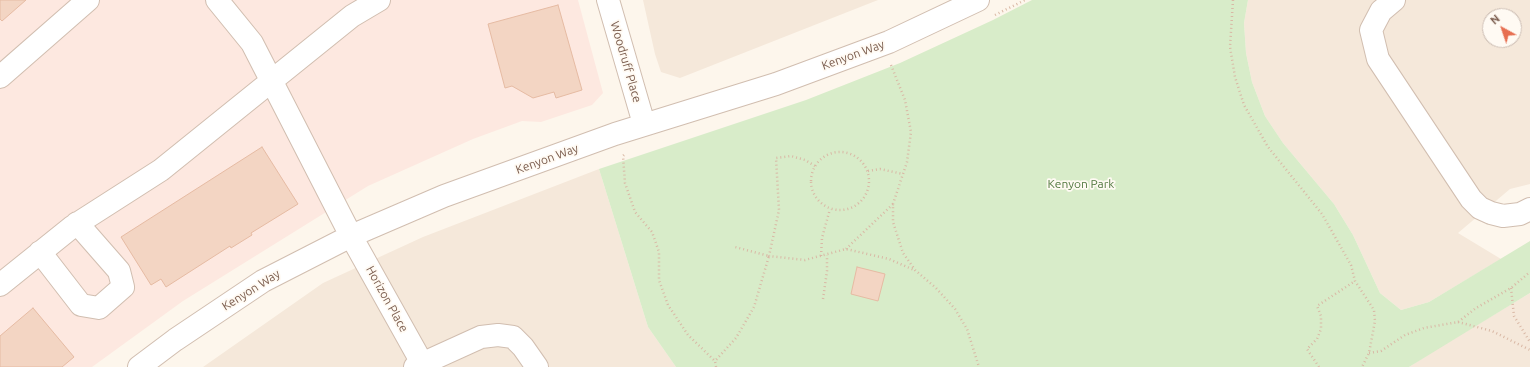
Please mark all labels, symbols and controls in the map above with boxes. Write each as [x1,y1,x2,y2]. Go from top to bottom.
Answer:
north arrow [1482,8,1522,48]
text: N [1488,12,1502,27]
street label: Woodruff Place [608,20,644,104]
street label: Kenyon Way [820,37,886,73]
street label: Kenyon Way [514,141,580,177]
park label: Kenyon Park [1048,177,1114,191]
street label: Horizon Place [363,263,411,335]
street label: Kenyon Way [219,266,283,314]

